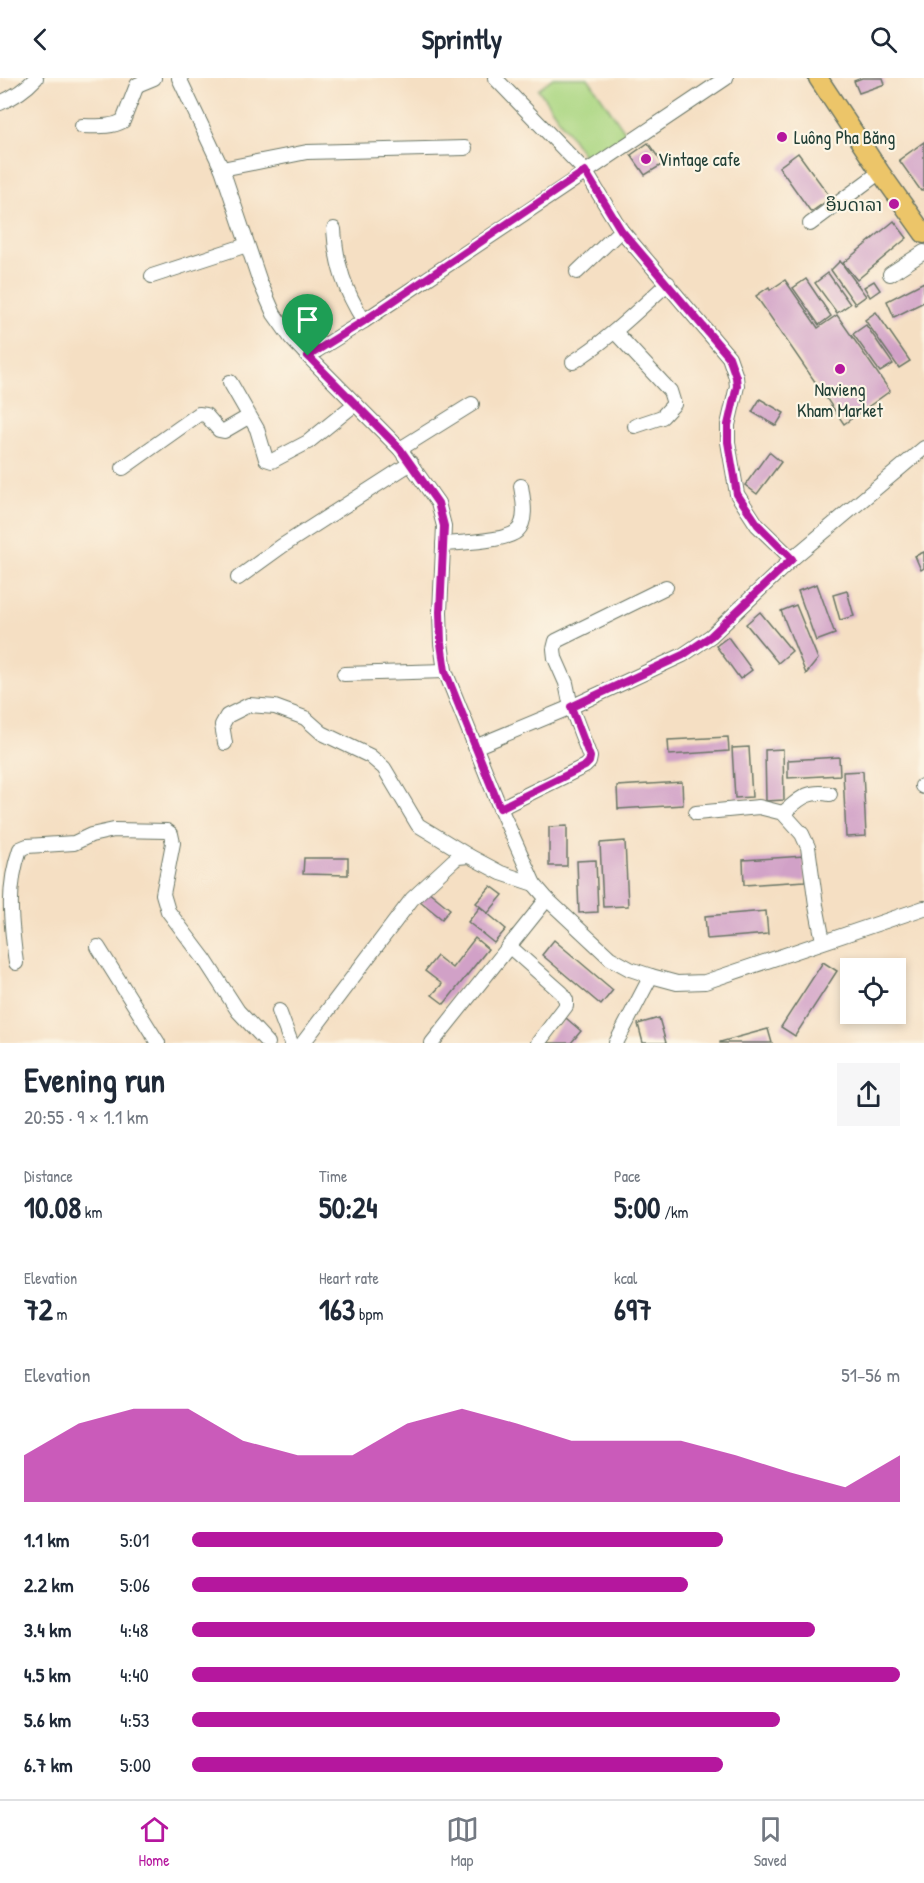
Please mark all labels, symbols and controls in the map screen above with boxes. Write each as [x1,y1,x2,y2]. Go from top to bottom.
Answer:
text: Sprintly [422,21,502,57]
icon: back [24,23,57,56]
icon: search [867,23,900,56]
place label: Luông Pha Băng [794,125,895,150]
marker: Luông Pha Băng [775,130,789,144]
place label: Vintage cafe [658,147,741,172]
marker: Vintage cafe [639,152,653,166]
place label: ອິນດາລາ [825,192,882,217]
marker: ອິນດາລາ [887,197,901,211]
pin [282,294,333,356]
icon: arrive [291,303,324,336]
marker: Navieng Kham Market [833,362,847,376]
place label: Navieng Kham Market [797,377,884,423]
map controls [840,958,906,1024]
button: locate [840,958,906,1024]
text: Evening run [24,1058,165,1102]
button: share [837,1063,900,1126]
text: 20:55 · 9 × 1.1 km [24,1103,149,1130]
text: Distance [24,1165,73,1187]
text: Time [319,1165,347,1187]
text: Pace [614,1165,641,1187]
text: 10.08 [24,1187,81,1227]
text: 50:24 [319,1187,377,1227]
text: 5:00 [614,1187,661,1227]
text: km [81,1201,102,1223]
text: /km [661,1201,689,1223]
text: Elevation [24,1267,77,1289]
text: Heart rate [319,1267,379,1289]
text: kcal [614,1267,637,1289]
text: 72 [24,1289,53,1329]
text: 163 [319,1289,355,1329]
text: 697 [614,1289,652,1329]
text: m [53,1303,67,1325]
text: bpm [355,1303,383,1325]
text: Elevation [24,1361,90,1388]
text: 51–56 m [841,1361,900,1388]
text: 1.1 km [24,1526,69,1553]
text: 5:01 [120,1526,149,1553]
text: 2.2 km [24,1571,74,1598]
text: 5:06 [120,1571,150,1598]
text: 3.4 km [24,1616,71,1643]
text: 4:48 [120,1616,148,1643]
text: 4.5 km [24,1661,71,1688]
text: 4:40 [120,1661,149,1688]
text: 5.6 km [24,1706,71,1733]
text: 4:53 [120,1706,150,1733]
text: 6.7 km [24,1751,73,1778]
text: 5:00 [120,1751,151,1778]
tab: Home [138,1813,171,1871]
tab: Map [446,1813,479,1871]
tab: Saved [754,1813,787,1871]

